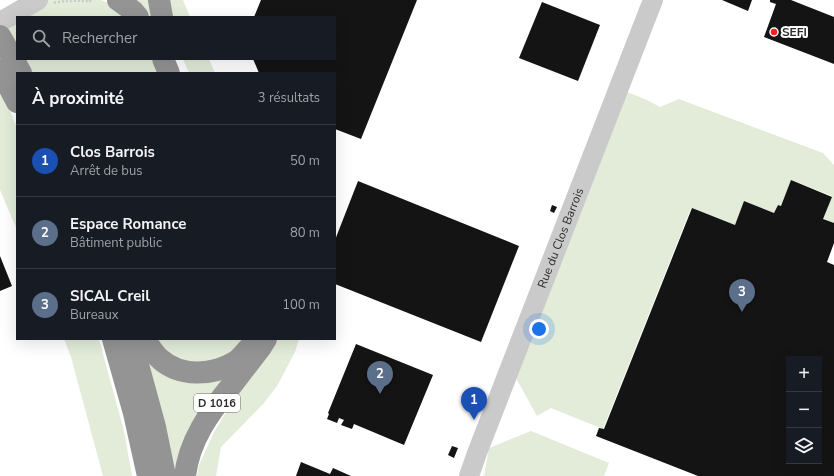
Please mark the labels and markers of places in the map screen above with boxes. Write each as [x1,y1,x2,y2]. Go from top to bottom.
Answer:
place label: SEFI [782,24,807,40]
marker: SEFI [769,27,779,37]
pin: 3 [729,279,755,312]
pin: 2 [367,361,393,394]
pin: 1 [461,387,487,420]

